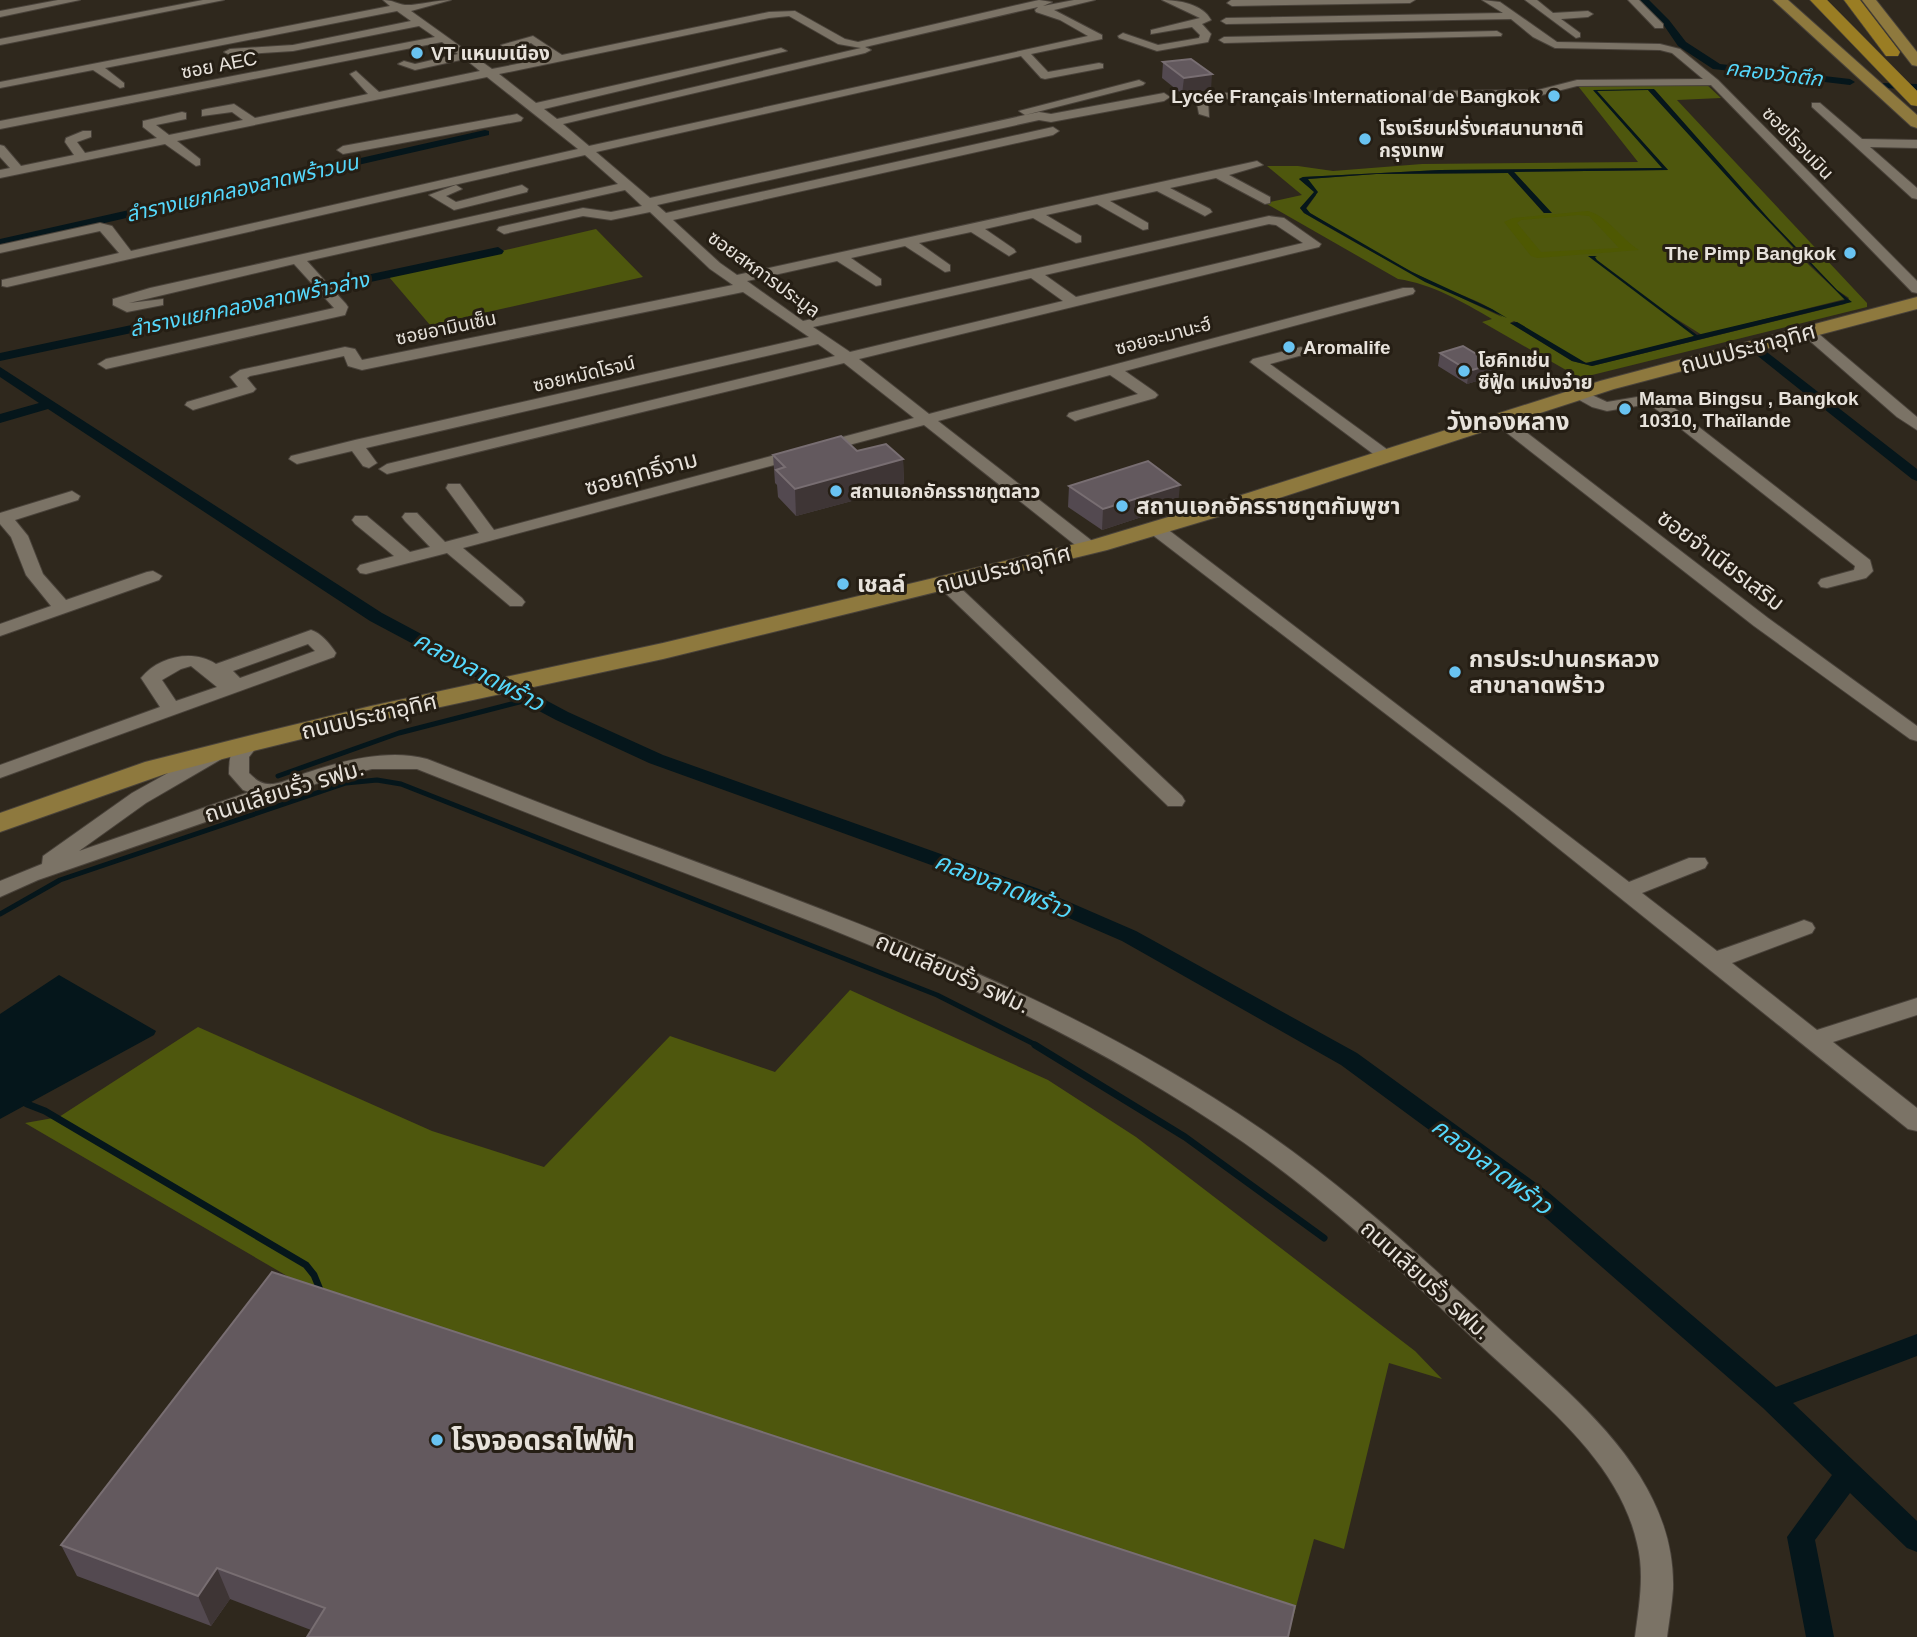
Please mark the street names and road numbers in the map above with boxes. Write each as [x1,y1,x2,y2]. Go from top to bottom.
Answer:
street label: ซอย AEC [179,47,259,83]
street label: ซอยโรจนมิน [1758,102,1838,184]
street label: ซอยสหการประมูล [703,226,824,323]
street label: ซอยอามินเซ็น [394,307,498,349]
street label: ซอยอะมานะฮ์ [1113,313,1213,359]
street label: ถนนประชาอุทิศ [1678,318,1819,379]
street label: ซอยหมัดโรจน์ [531,352,637,396]
street label: ซอยฤทธิ์งาม [582,445,700,501]
street label: ซอยจำเนียรเสริม [1653,504,1789,616]
street label: ถนนประชาอุทิศ [933,540,1074,599]
street label: ถนนประชาอุทิศ [299,688,440,745]
street label: ถนนเลียบรั้ว รฟม. [201,753,367,828]
street label: ถนนเลียบรั้ว รฟม. [872,926,1035,1019]
street label: ถนนเลียบรั้ว รฟม. [1356,1214,1497,1345]

